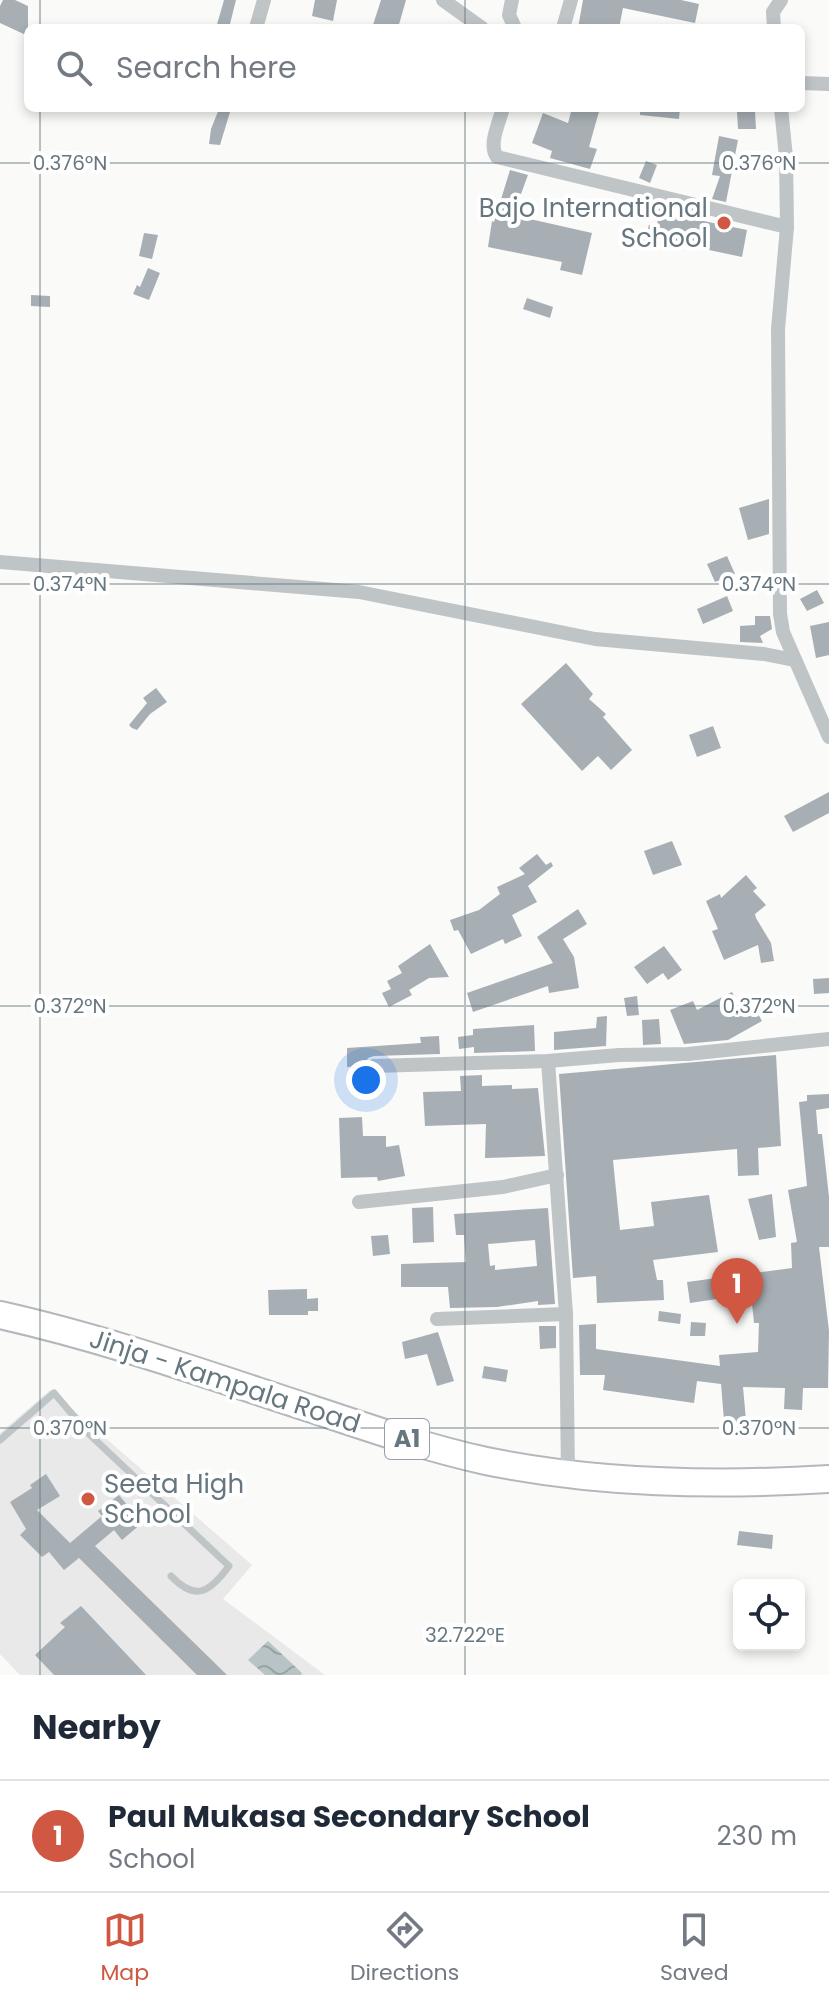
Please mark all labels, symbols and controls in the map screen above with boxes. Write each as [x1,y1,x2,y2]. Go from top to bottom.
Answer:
search box [24,24,805,112]
icon: search [52,46,96,90]
text: Search here [116,46,297,89]
text: 0.376°N [33,149,107,177]
text: 0.376°N [722,149,796,177]
place label: Bajo International School [479,190,708,256]
marker: Bajo International School [715,214,733,232]
text: 0.374°N [33,570,107,598]
text: 0.374°N [722,570,796,598]
text: 0.372°N [33,992,107,1020]
text: 0.372°N [722,992,796,1020]
your location [346,1060,386,1100]
pin: 1 [711,1258,763,1324]
street label: Jinja - Kampala Road [85,1320,365,1442]
text: 0.370°N [33,1414,107,1442]
text: 0.370°N [722,1414,796,1442]
road number: A1 [385,1419,429,1459]
place label: Seeta High School [104,1466,244,1532]
marker: Seeta High School [79,1490,97,1508]
map controls [733,1579,805,1651]
button: locate [733,1579,805,1651]
text: 32.722°E [425,1621,505,1649]
text: Nearby [32,1703,161,1751]
text: Paul Mukasa Secondary School [108,1795,590,1838]
text: 1 [53,1818,63,1854]
text: 230 m [717,1818,797,1854]
text: School [108,1841,195,1877]
tab: Map [100,1908,149,1989]
tab: Directions [350,1908,459,1989]
tab: Saved [660,1908,729,1989]

